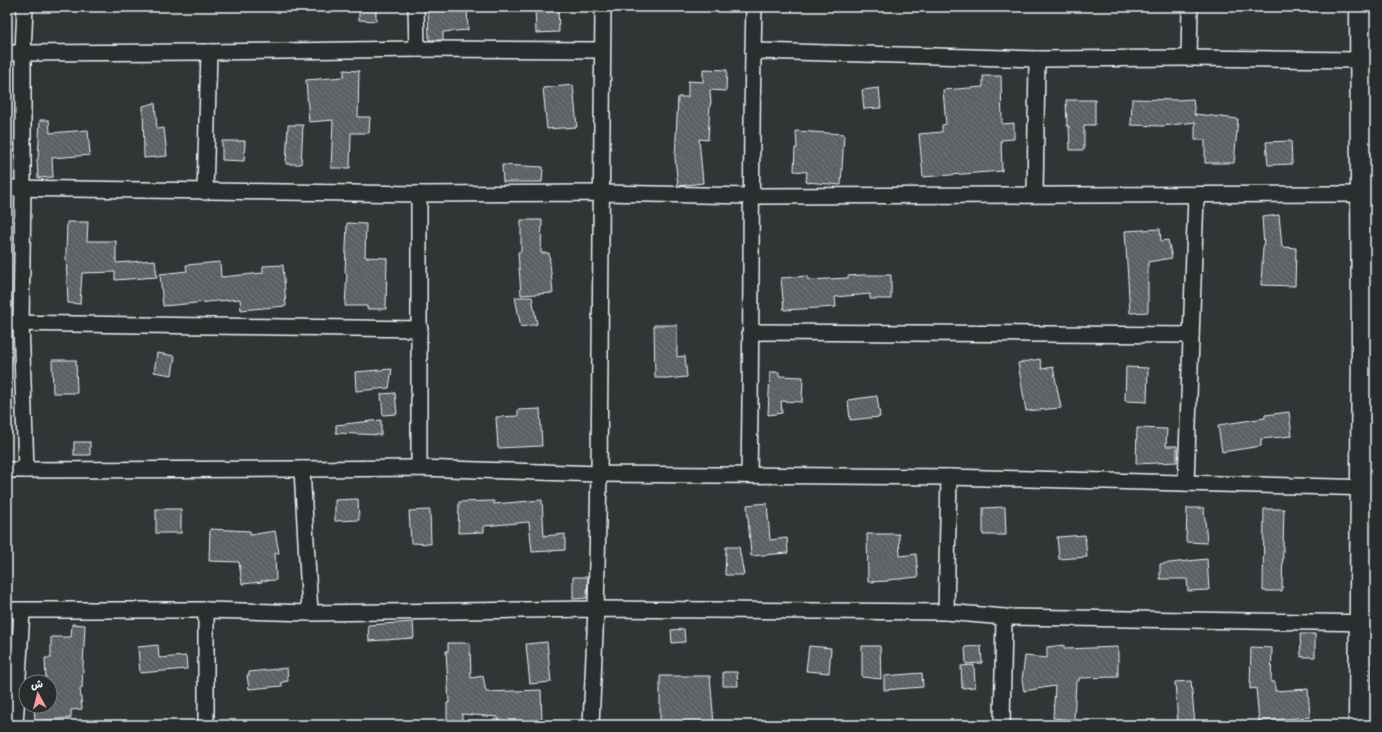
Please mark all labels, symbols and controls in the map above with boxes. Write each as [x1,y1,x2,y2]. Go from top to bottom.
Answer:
north arrow [18,674,58,714]
text: ش [30,676,44,693]

